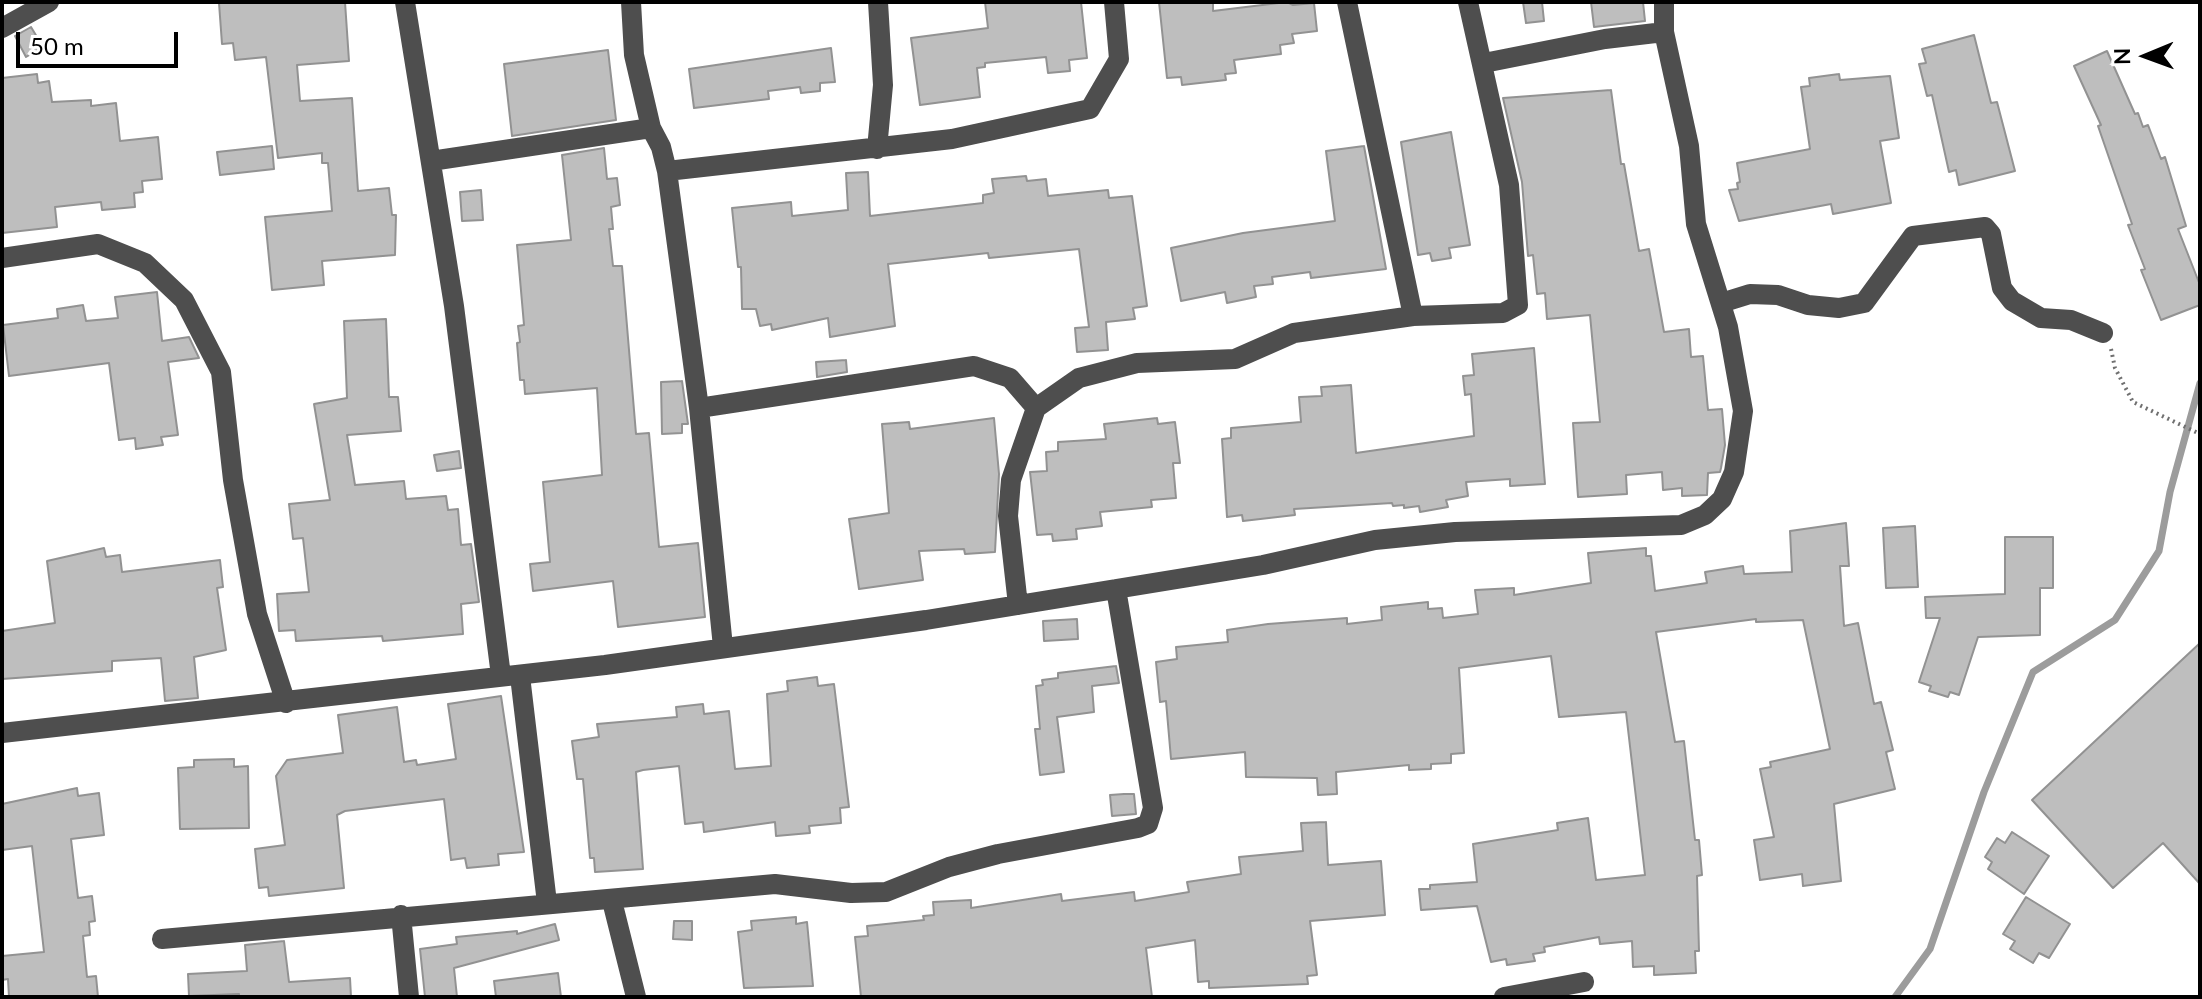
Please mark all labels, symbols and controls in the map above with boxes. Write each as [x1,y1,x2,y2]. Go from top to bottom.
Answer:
scale bar [20,16,182,66]
north arrow [2106,16,2186,96]
text: 50 m [30,31,84,60]
text: N [2108,48,2135,65]

